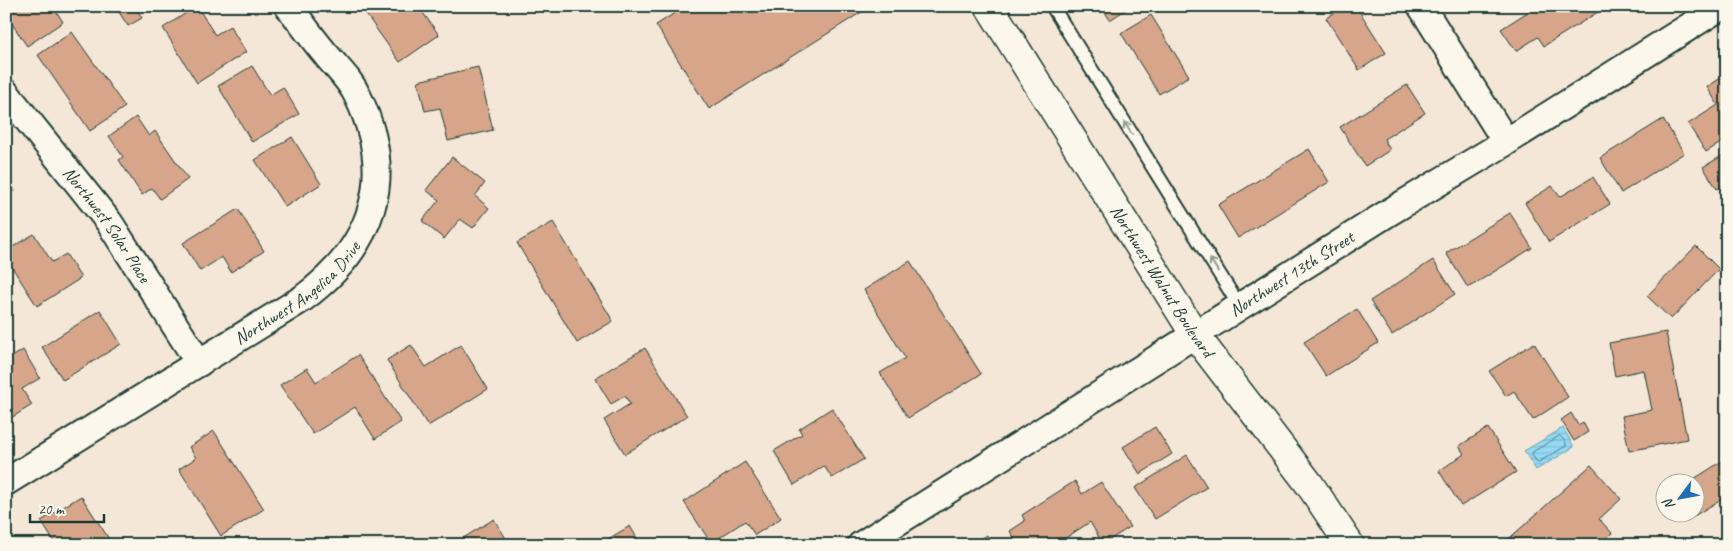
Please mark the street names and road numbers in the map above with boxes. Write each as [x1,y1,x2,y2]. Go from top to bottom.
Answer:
street label: Northwest Solar Place [58,162,156,288]
street label: Northwest Walnut Boulevard [1105,201,1221,364]
street label: Northwest 13th Street [1225,225,1360,321]
street label: Northwest Angelica Drive [230,236,365,349]

